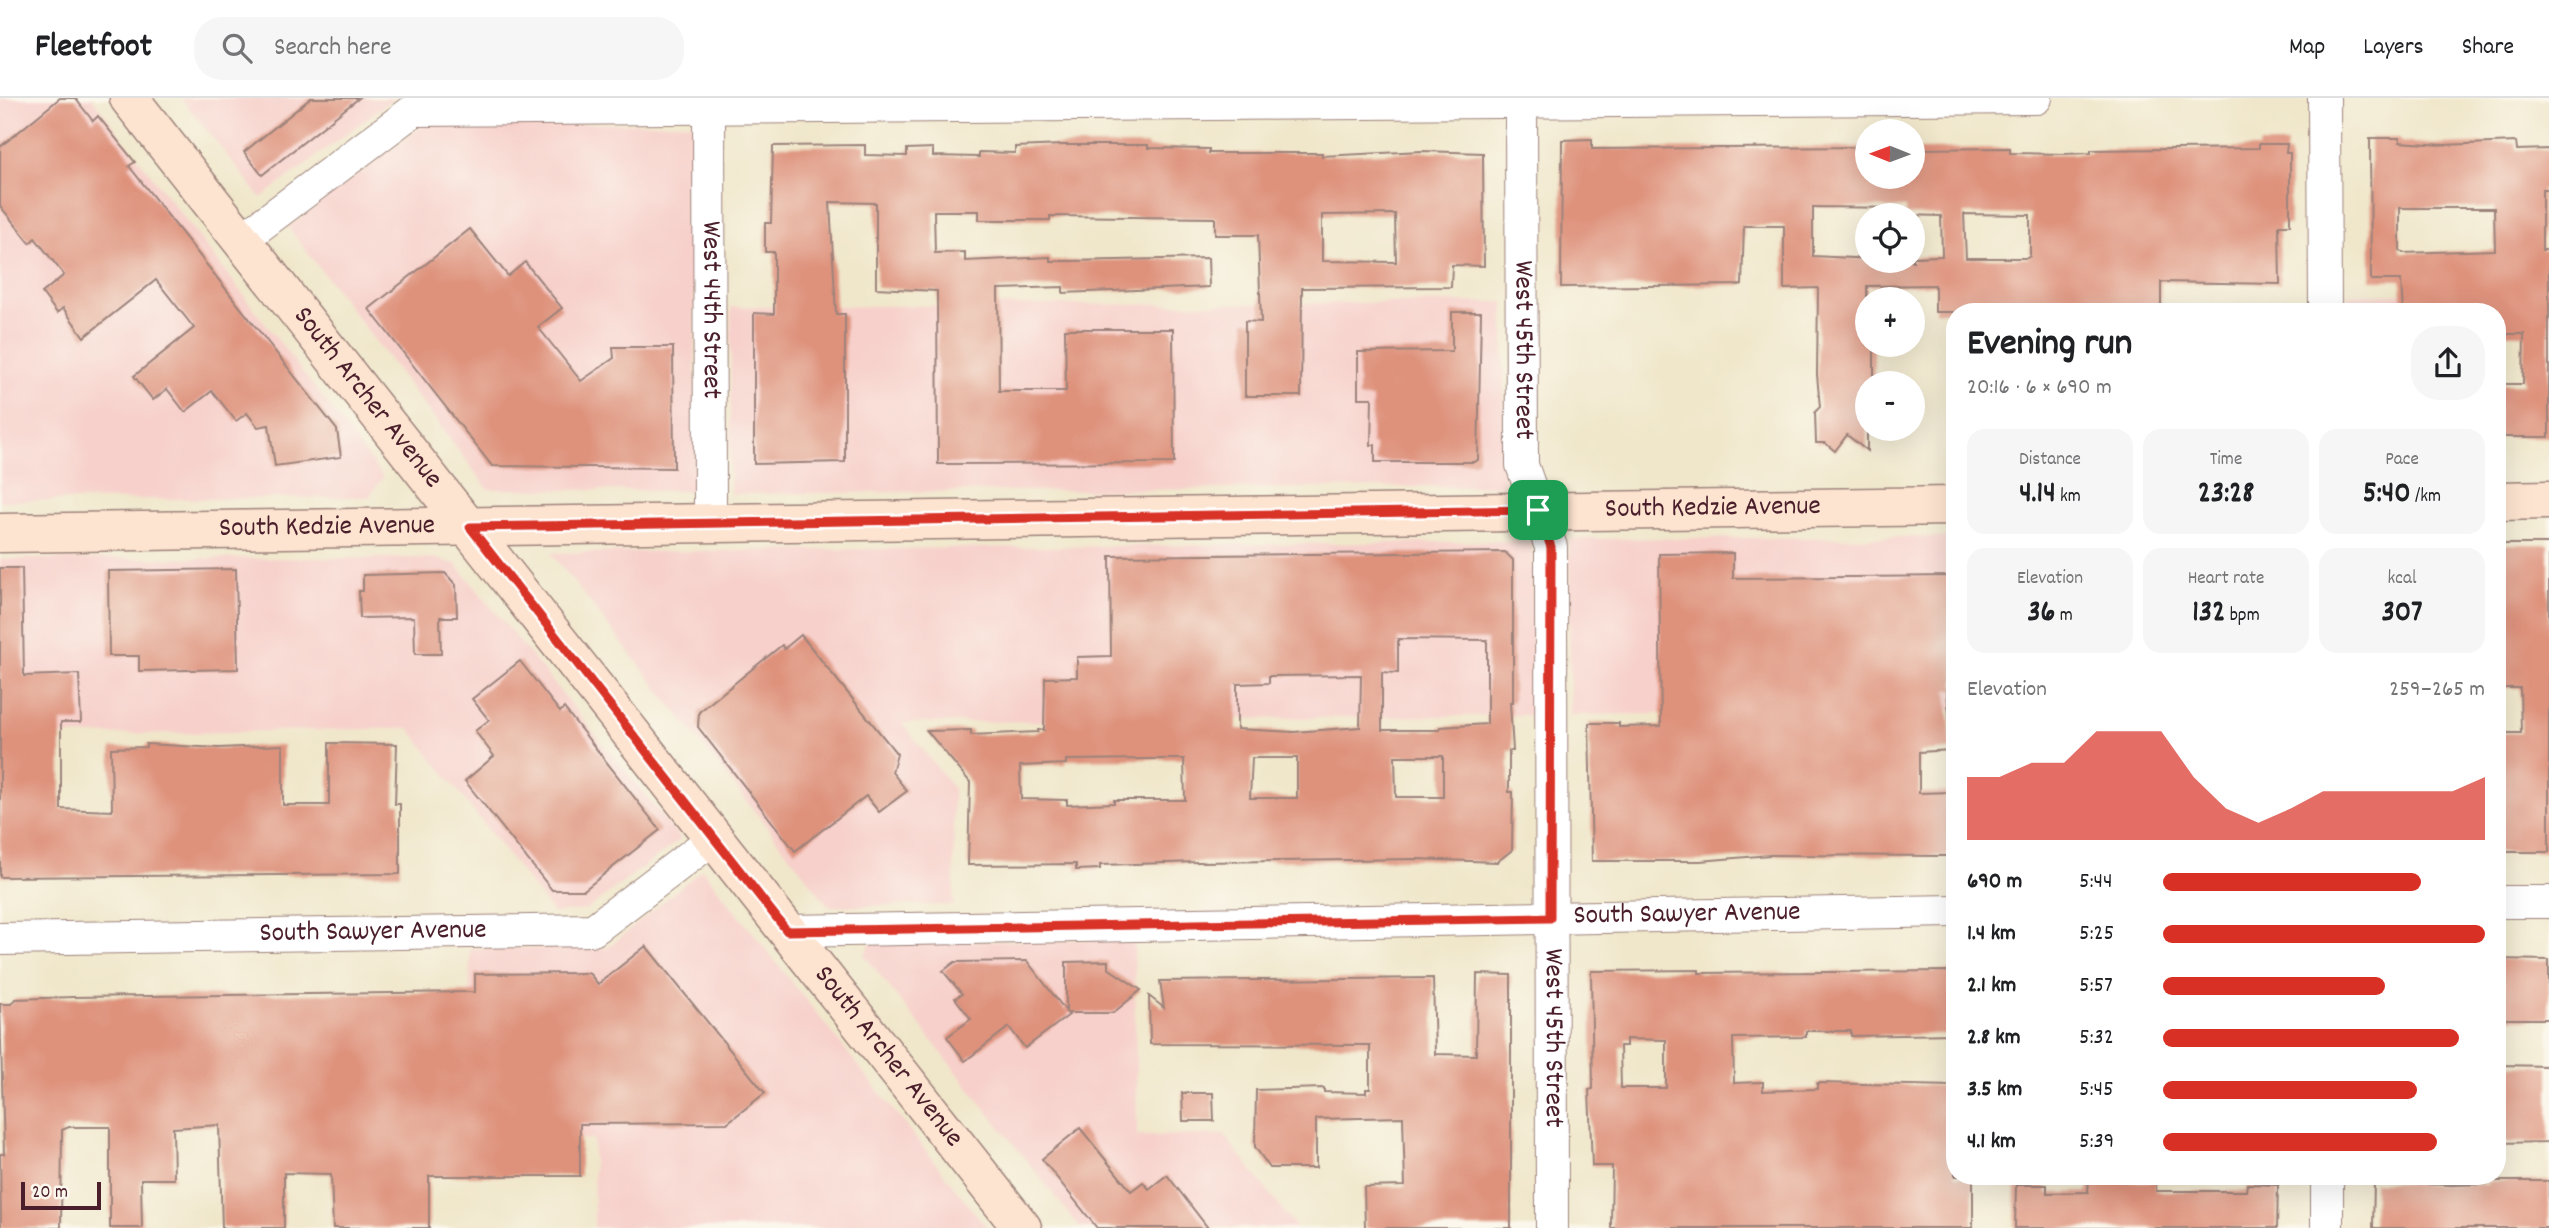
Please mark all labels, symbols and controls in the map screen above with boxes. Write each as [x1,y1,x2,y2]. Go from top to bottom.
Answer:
search box [194,17,684,80]
text: Fleetfoot [35,25,152,72]
icon: search [218,29,256,67]
text: Search here [274,30,391,67]
text: Map [2289,31,2325,65]
text: Layers [2363,31,2424,65]
text: Share [2462,31,2514,65]
north arrow [1855,119,1925,189]
map controls [1855,119,1925,441]
button: locate [1855,203,1925,273]
street label: West 44th Street [689,221,730,399]
street label: West 45th Street [1501,260,1542,440]
button: + [1855,287,1925,357]
street label: South Archer Avenue [282,299,451,498]
text: Evening run [1967,318,2132,373]
button: share [2411,326,2485,400]
button: − [1855,371,1925,441]
text: 20:16 · 6 × 690 m [1967,372,2112,405]
text: Distance [2019,447,2081,474]
text: Time [2210,447,2242,474]
text: Pace [2385,447,2419,474]
text: 4.14 [2019,474,2056,517]
text: 23:28 [2198,474,2254,517]
text: 5:40 [2363,474,2411,517]
pin [1508,480,1568,540]
text: km [2056,484,2081,511]
text: /km [2411,484,2441,511]
street label: South Kedzie Avenue [1605,488,1821,531]
icon: arrive [1519,491,1557,529]
street label: South Kedzie Avenue [219,507,435,550]
text: Elevation [2017,566,2083,593]
text: Heart rate [2188,566,2264,593]
text: kcal [2388,566,2416,593]
text: 36 [2027,593,2055,636]
text: 132 [2192,593,2225,636]
text: 307 [2381,593,2423,636]
text: m [2055,603,2073,630]
text: bpm [2225,603,2260,630]
text: Elevation [1967,674,2047,707]
text: 259–265 m [2389,674,2485,707]
text: 690 m [1967,866,2022,899]
text: 5:44 [2079,866,2113,899]
street label: South Sawyer Avenue [1573,894,1801,938]
street label: South Sawyer Avenue [259,912,487,955]
text: 1.4 km [1967,918,2016,951]
text: 5:25 [2079,918,2114,951]
street label: West 45th Street [1532,948,1572,1128]
street label: South Archer Avenue [803,958,972,1157]
text: 2.1 km [1967,970,2016,1003]
text: 5:57 [2079,970,2113,1003]
text: 2.8 km [1967,1022,2021,1055]
text: 5:32 [2079,1022,2114,1055]
text: 3.5 km [1967,1074,2022,1107]
text: 5:45 [2079,1074,2114,1107]
text: 4.1 km [1967,1126,2016,1159]
text: 5:39 [2079,1126,2114,1159]
scale bar [21,1179,102,1211]
text: 20 m [32,1180,68,1207]

